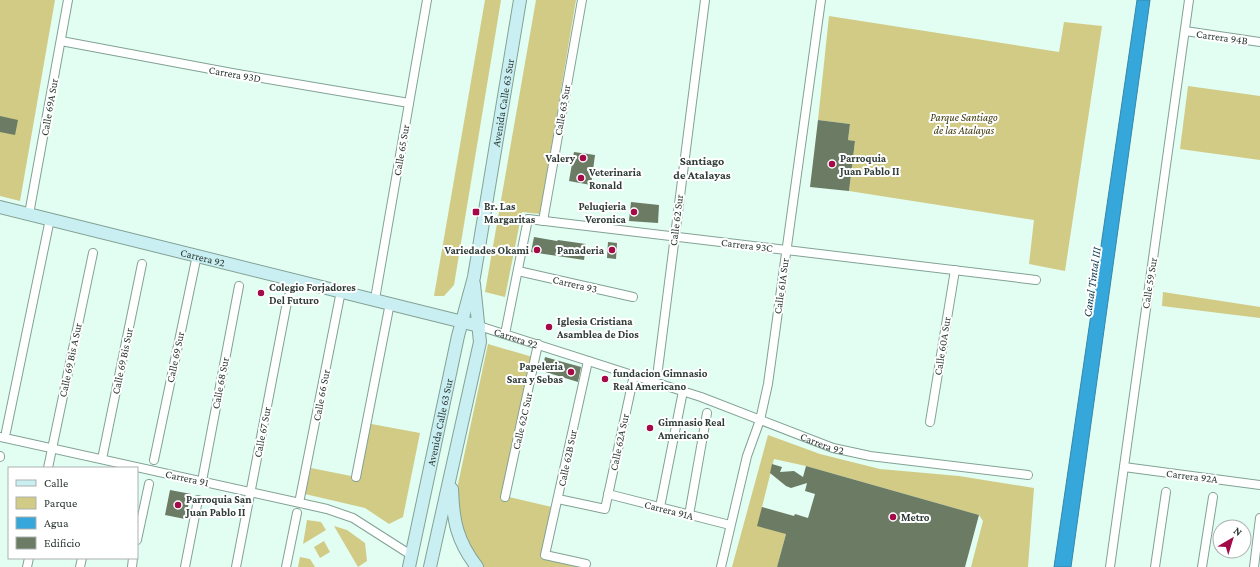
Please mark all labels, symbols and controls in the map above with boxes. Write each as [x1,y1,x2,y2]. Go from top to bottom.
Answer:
street label: Carrera 94B [1195,27,1249,47]
street label: Avenida Calle 63 Sur [490,58,516,148]
street label: Carrera 93D [208,64,262,84]
street label: Calle 69A Sur [38,77,60,137]
street label: Calle 63 Sur [552,83,572,136]
park label: Parque Santiago de las Atalayas [930,111,998,137]
street label: Calle 65 Sur [391,123,411,177]
place label: Valery [544,152,576,164]
place label: Parroquia Juan Pablo II [839,152,900,177]
marker: Valery [578,153,588,163]
district label: Santiago de Atalayas [673,154,731,182]
marker: Parroquia Juan Pablo II [827,159,837,169]
place label: Veterinaria Ronald [588,166,642,191]
marker: Veterinaria Ronald [576,173,586,183]
street label: Calle 62 Sur [667,193,685,246]
place label: Br. Las Margaritas [484,200,536,225]
place label: Peluqieria Veronica [578,200,627,225]
marker: Br. Las Margaritas [471,207,481,217]
marker: Peluqieria Veronica [629,207,639,217]
street label: Carrera 93C [720,236,774,254]
place label: Variedades Okami [443,244,530,256]
place label: Panaderia [557,244,605,256]
marker: Variedades Okami [532,245,542,255]
marker: Panaderia [607,245,617,255]
street label: Carrera 92 [179,246,226,269]
water label: Canal Tintal III [1080,246,1104,318]
street label: Calle 59 Sur [1139,256,1159,310]
street label: Calle 61A Sur [771,257,791,315]
street label: Carrera 93 [552,273,598,295]
place label: Colegio Forjadores Del Futuro [269,281,356,306]
marker: Colegio Forjadores Del Futuro [256,288,266,298]
place label: Iglesia Cristiana Asamblea de Dios [556,315,639,340]
street label: Calle 60A Sur [931,316,953,376]
street label: Calle 69 Bis A Sur [56,322,84,398]
marker: Iglesia Cristiana Asamblea de Dios [544,322,554,332]
street label: Carrera 92 [493,325,540,351]
street label: Calle 69 Bis Sur [109,327,135,395]
street label: Calle 69 Sur [164,330,186,384]
street label: Calle 68 Sur [209,356,231,410]
place label: Papeleria Sara y Sebas [507,360,564,385]
marker: Papeleria Sara y Sebas [566,367,576,377]
place label: fundacion Gimnasio Real Americano [613,367,708,392]
street label: Calle 66 Sur [310,368,332,422]
marker: fundacion Gimnasio Real Americano [600,374,610,384]
street label: Avenida Calle 63 Sur [425,377,455,467]
street label: Calle 62C Sur [510,391,534,451]
street label: Calle 67 Sur [251,406,273,458]
street label: Calle 62A Sur [607,412,631,472]
place label: Gimnasio Real Americano [657,416,726,441]
marker: Gimnasio Real Americano [645,423,655,433]
street label: Calle 62B Sur [555,428,579,488]
street label: Carrera 92 [799,430,845,456]
legend [8,467,138,559]
street label: Carrera 92A [1166,467,1219,485]
street label: Carrera 91 [164,468,210,489]
text: Calle [44,476,68,490]
place label: Parroquia San Juan Pablo II [185,493,252,518]
text: Parque [44,496,77,510]
street label: Carrera 91A [643,498,696,522]
marker: Parroquia San Juan Pablo II [173,500,183,510]
place label: Metro [901,511,930,523]
marker: Metro [888,512,898,522]
text: Agua [44,516,69,530]
north arrow [1212,519,1252,559]
text: N [1232,524,1245,538]
text: Edificio [44,536,81,550]

